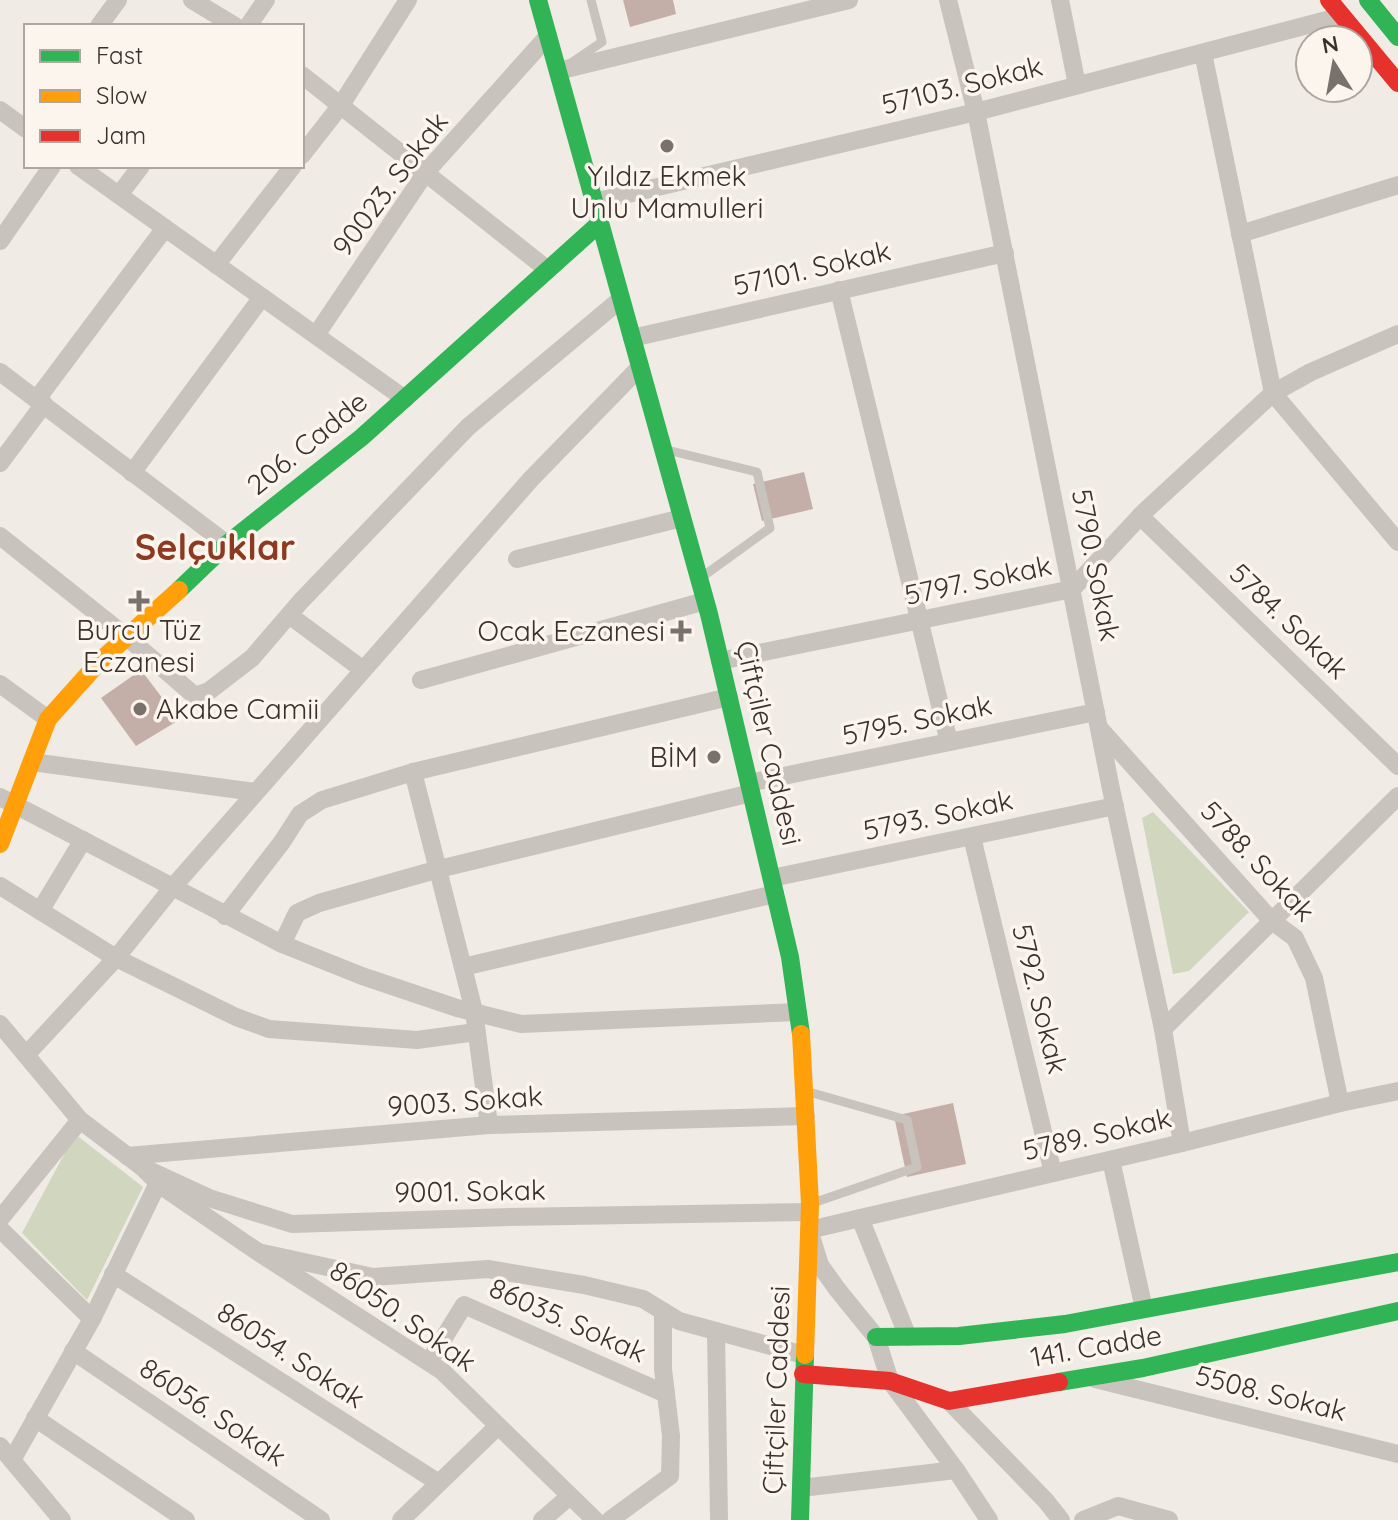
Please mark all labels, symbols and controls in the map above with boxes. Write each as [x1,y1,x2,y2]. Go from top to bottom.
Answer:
legend [24,24,304,168]
north arrow [1294,24,1374,104]
text: N [1320,29,1341,60]
text: Fast [96,40,143,70]
street label: 57103. Sokak [878,48,1046,121]
text: Slow [96,80,147,110]
street label: 90023. Sokak [324,105,455,263]
text: Jam [96,120,146,150]
marker: Yıldız Ekmek Unlu Mamulleri [658,137,676,155]
place label: Yıldız Ekmek Unlu Mamulleri [571,158,763,225]
street label: 57101. Sokak [730,232,894,303]
street label: 206. Cadde [239,383,374,502]
street label: 5790. Sokak [1065,486,1128,644]
district label: Selçuklar [135,524,295,569]
street label: 5797. Sokak [901,547,1055,612]
street label: 5784. Sokak [1223,555,1356,686]
marker: Burcu Tüz Eczanesi [130,592,148,610]
place label: Burcu Tüz Eczanesi [76,612,202,679]
place label: Ocak Eczanesi [477,613,665,648]
marker: Ocak Eczanesi [672,622,690,640]
street label: Çiftçiler Caddesi [729,637,810,849]
street label: 5795. Sokak [839,687,995,752]
place label: Akabe Camii [156,691,319,726]
marker: Akabe Camii [131,700,149,718]
place label: BİM [650,739,698,774]
marker: BİM [705,748,723,766]
street label: 5793. Sokak [860,782,1016,847]
street label: 5788. Sokak [1194,793,1323,928]
street label: 5792. Sokak [1005,920,1076,1077]
street label: 9003. Sokak [386,1078,544,1123]
street label: 5789. Sokak [1019,1099,1175,1168]
street label: 9001. Sokak [394,1172,546,1209]
street label: 86050. Sokak [323,1252,483,1379]
street label: 86035. Sokak [484,1269,652,1370]
street label: Çiftçiler Caddesi [754,1285,797,1495]
street label: 86054. Sokak [211,1294,372,1415]
street label: 141. Cadde [1028,1317,1164,1374]
street label: 86056. Sokak [133,1350,293,1473]
street label: 5508. Sokak [1192,1357,1350,1428]

